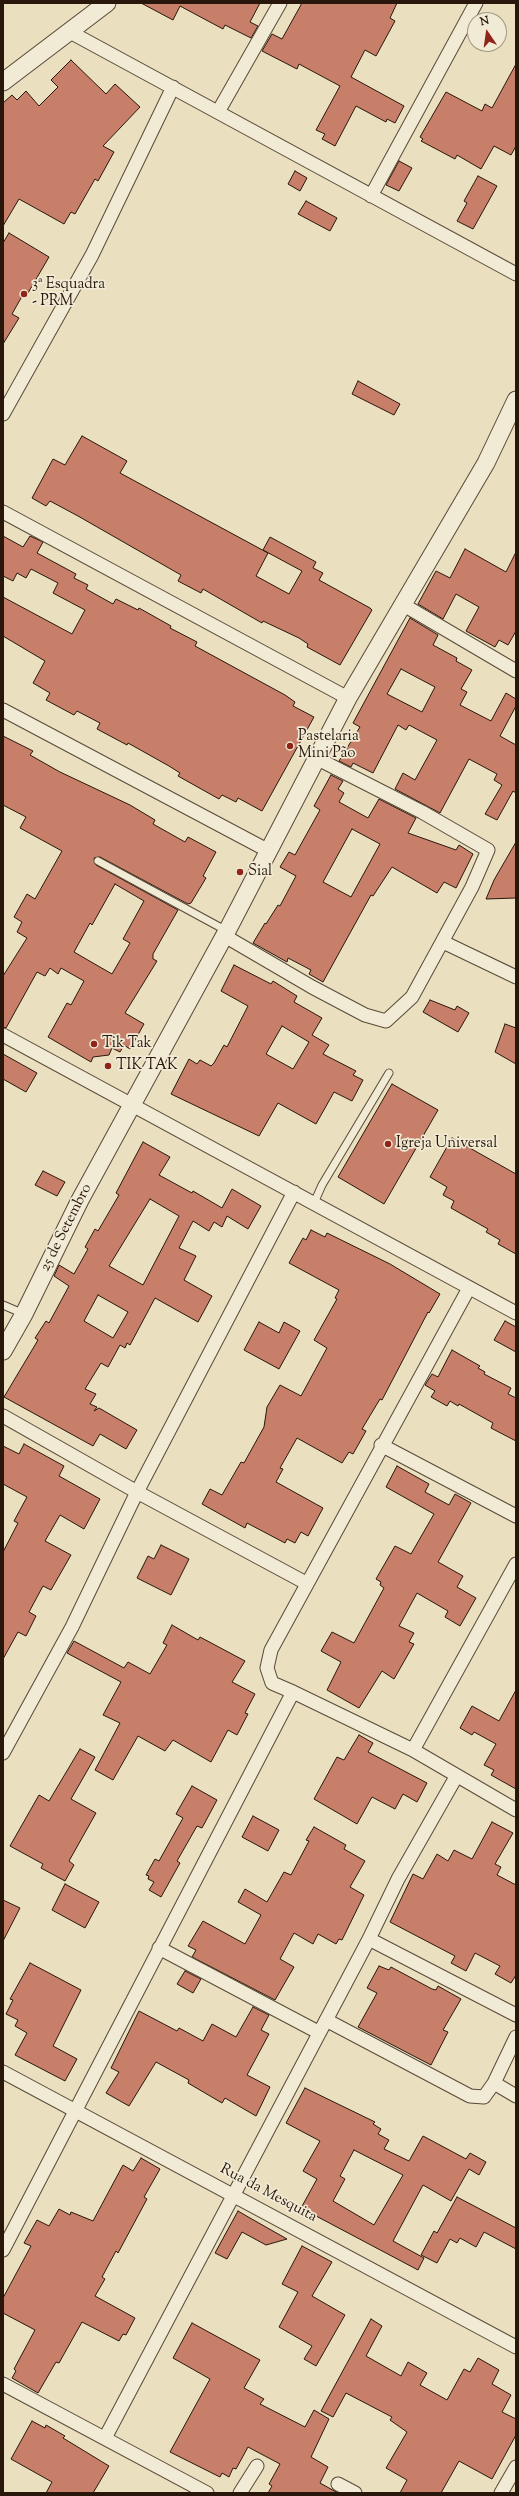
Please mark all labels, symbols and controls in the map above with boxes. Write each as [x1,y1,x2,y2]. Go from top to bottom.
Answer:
north arrow [467,12,507,52]
text: N [478,12,491,30]
place label: 3ª Esquadra - PRM [32,276,105,311]
marker: 3ª Esquadra - PRM [19,289,29,299]
place label: Pastelaria Mini Pão [298,728,359,763]
marker: Pastelaria Mini Pão [285,741,295,751]
place label: Sial [248,863,272,881]
marker: Sial [235,867,245,877]
place label: Tik Tak [102,1035,152,1053]
marker: Tik Tak [89,1039,99,1049]
place label: TIK TAK [116,1057,178,1075]
marker: TIK TAK [103,1061,113,1071]
place label: Igreja Universal [396,1135,497,1153]
marker: Igreja Universal [383,1139,393,1149]
street label: 25 de Setembro [37,1181,97,1275]
street label: Rua da Mesquita [216,2161,320,2227]

